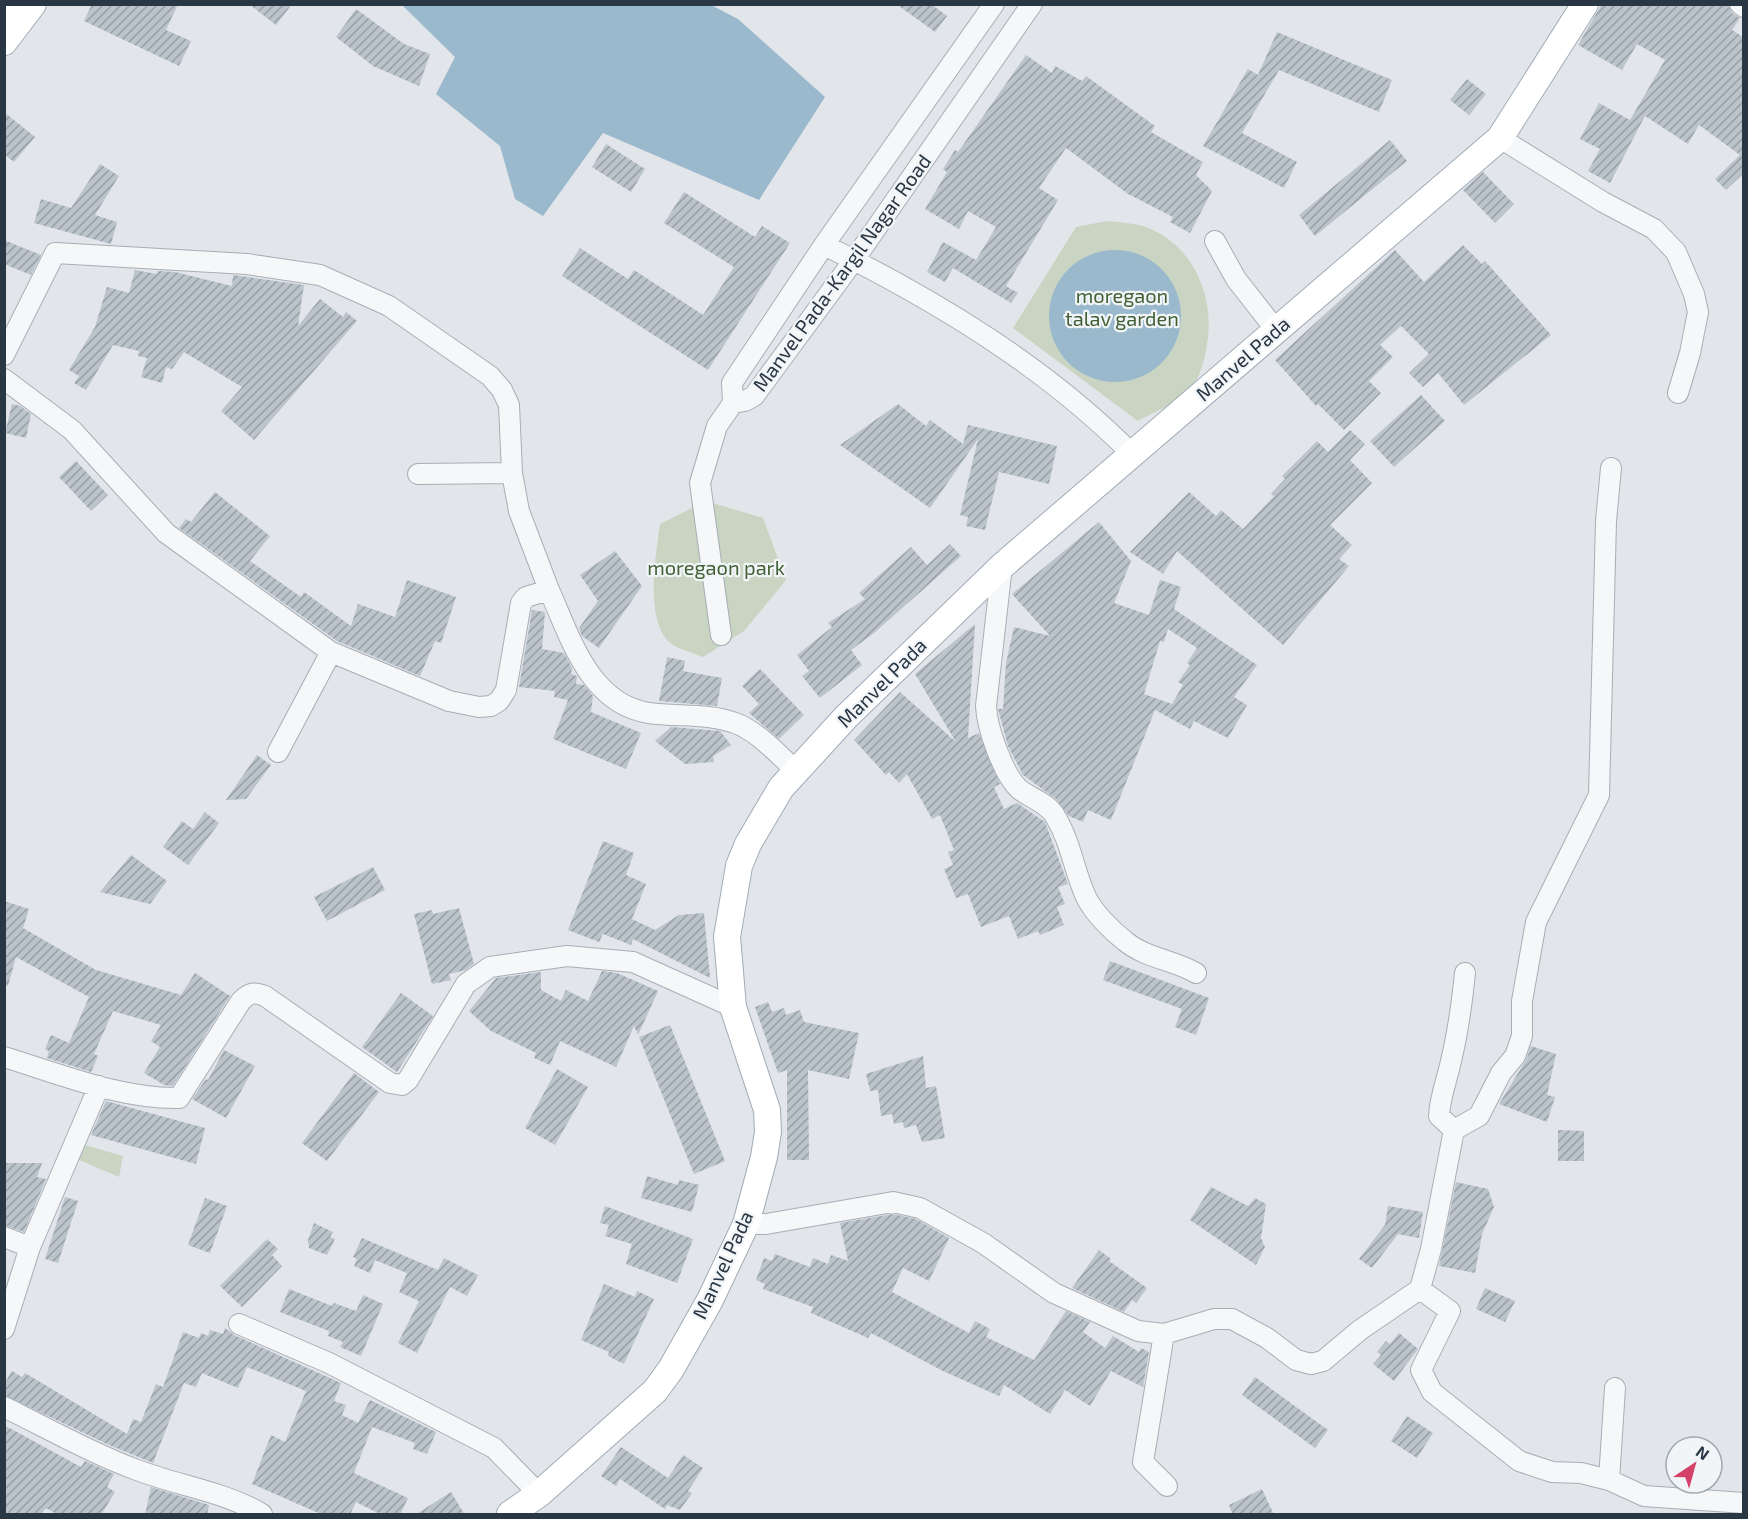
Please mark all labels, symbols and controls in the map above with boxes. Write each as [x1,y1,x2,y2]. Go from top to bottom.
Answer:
street label: Manvel Pada-Kargil Nagar Road [747,149,935,396]
park label: moregaon talav garden [1065,283,1179,330]
street label: Manvel Pada [1191,311,1294,405]
park label: moregaon park [647,555,785,579]
street label: Manvel Pada [832,633,931,732]
street label: Manvel Pada [687,1207,758,1322]
north arrow [1664,1435,1724,1495]
text: N [1693,1441,1713,1464]

